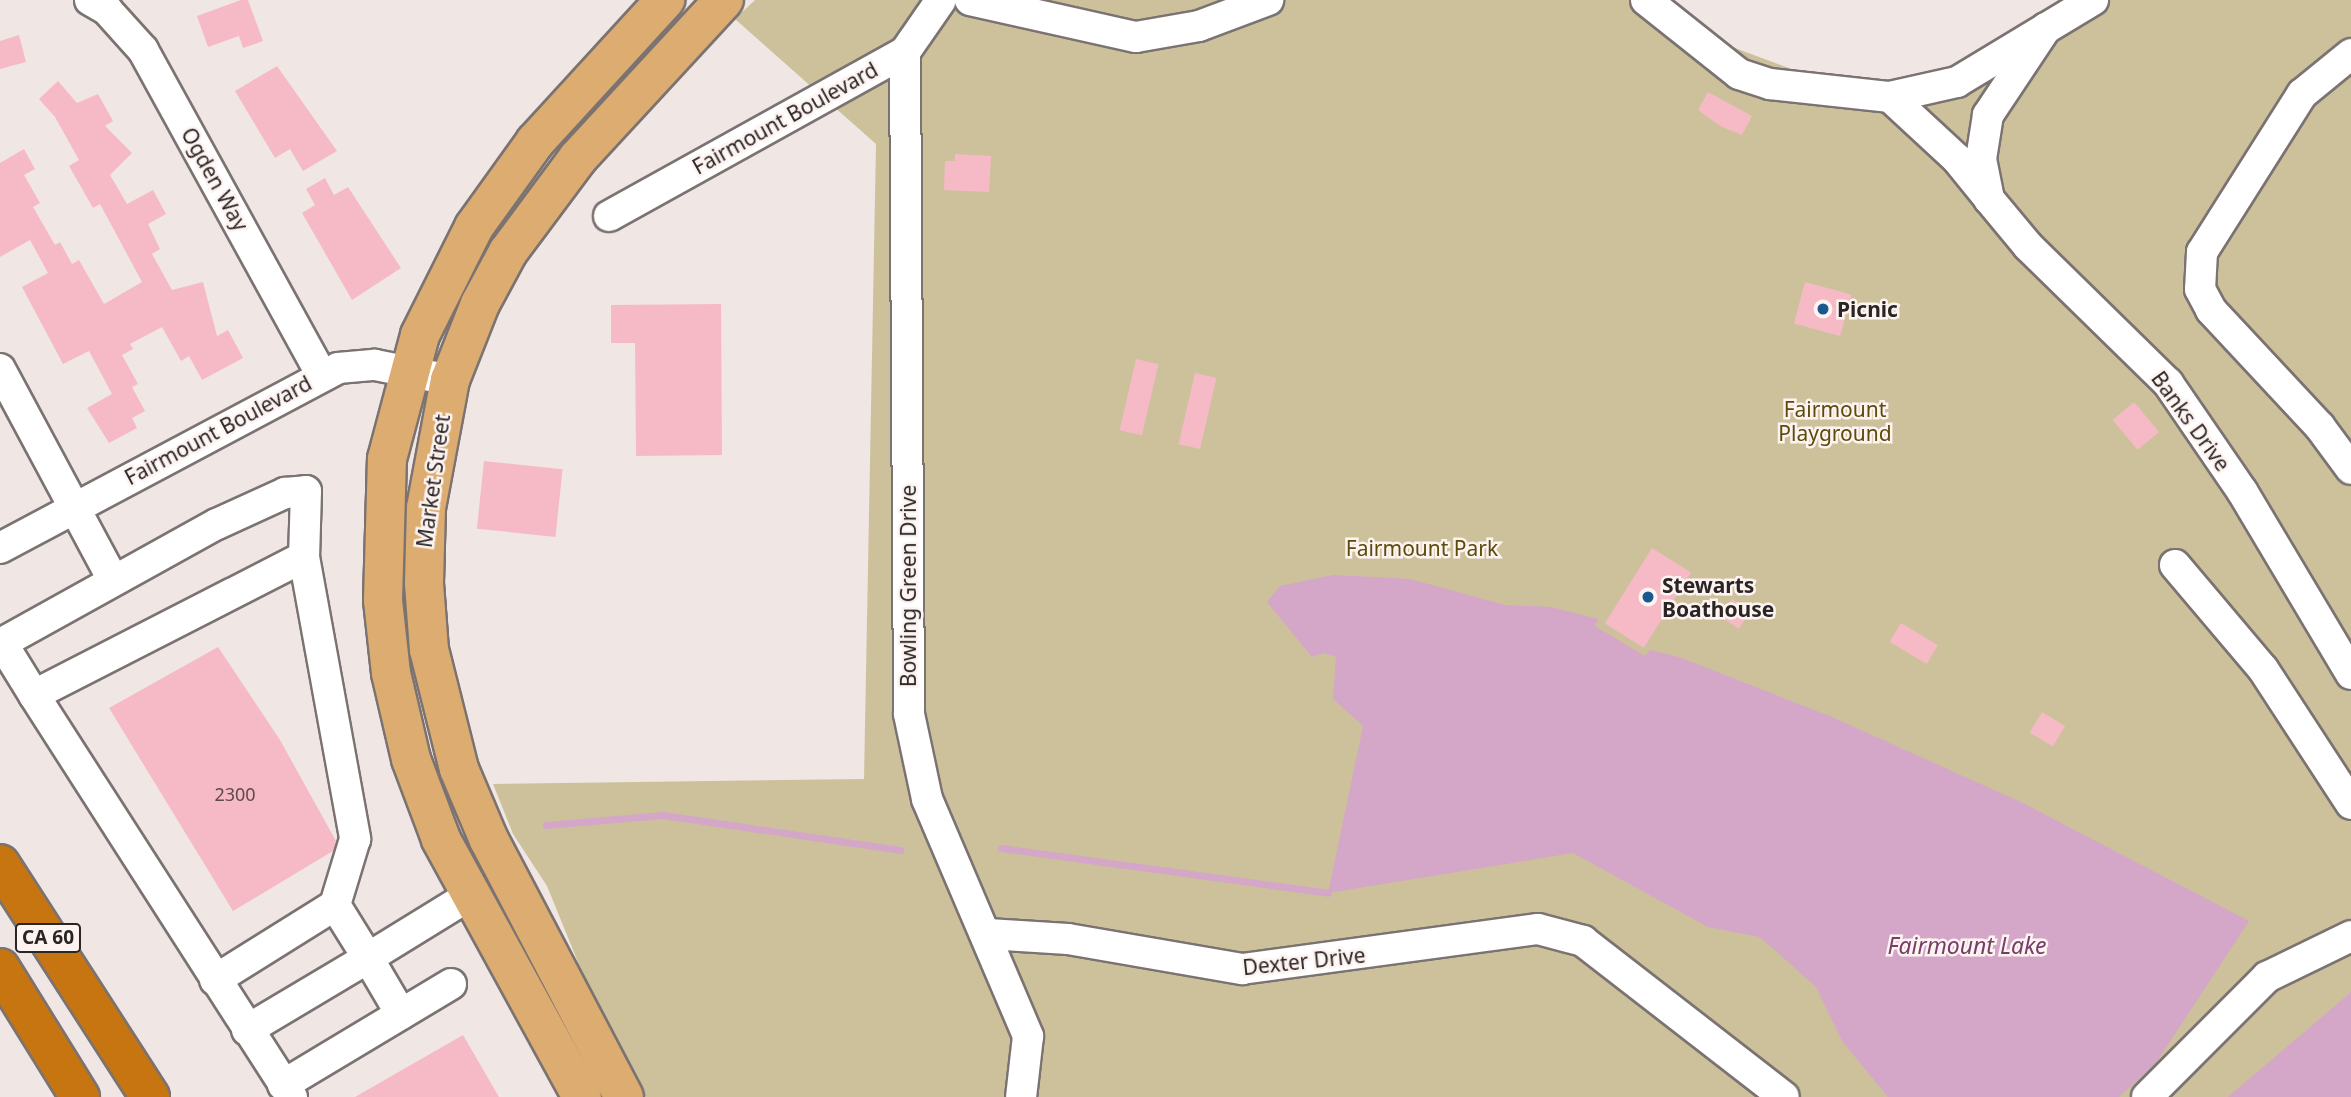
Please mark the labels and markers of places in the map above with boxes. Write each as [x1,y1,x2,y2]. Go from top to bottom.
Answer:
place label: Picnic [1837,296,1898,322]
marker: Picnic [1815,301,1831,317]
place label: Stewarts Boathouse [1662,572,1774,622]
marker: Stewarts Boathouse [1640,589,1656,605]

